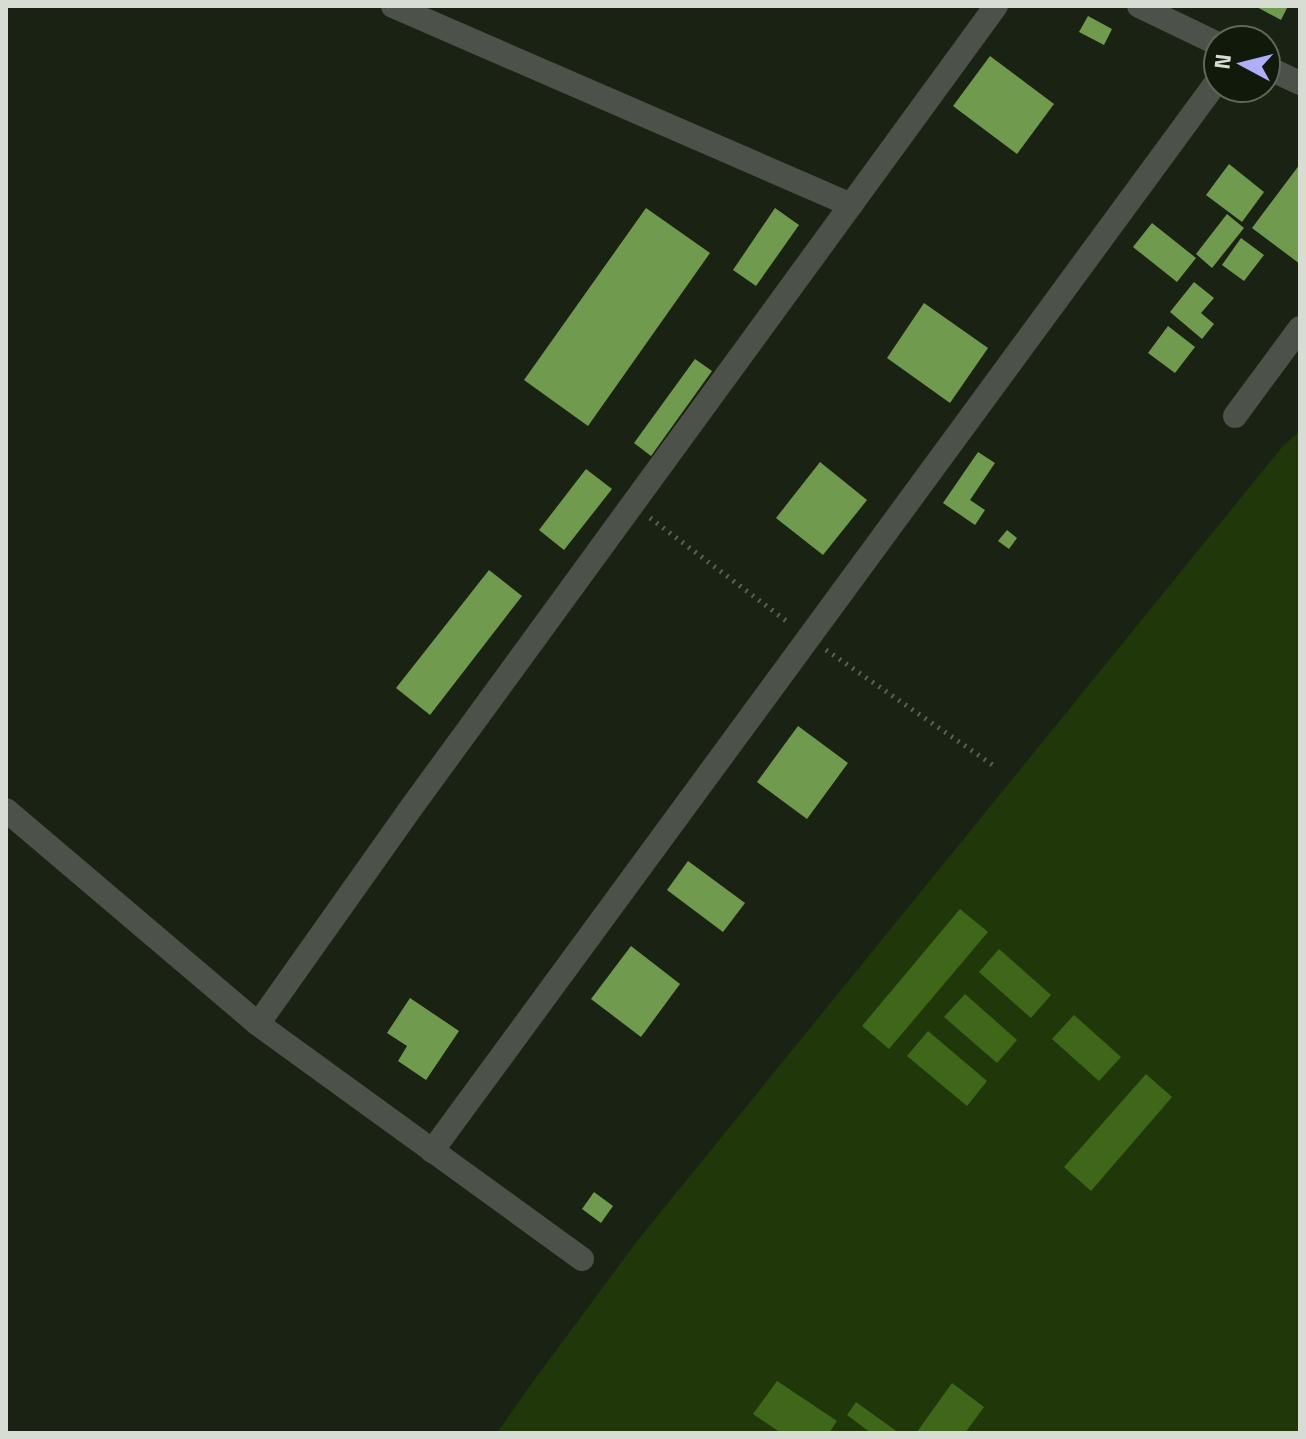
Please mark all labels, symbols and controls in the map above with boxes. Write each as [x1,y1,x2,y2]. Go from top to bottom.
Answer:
north arrow [1202,24,1282,104]
text: N [1204,52,1240,71]

